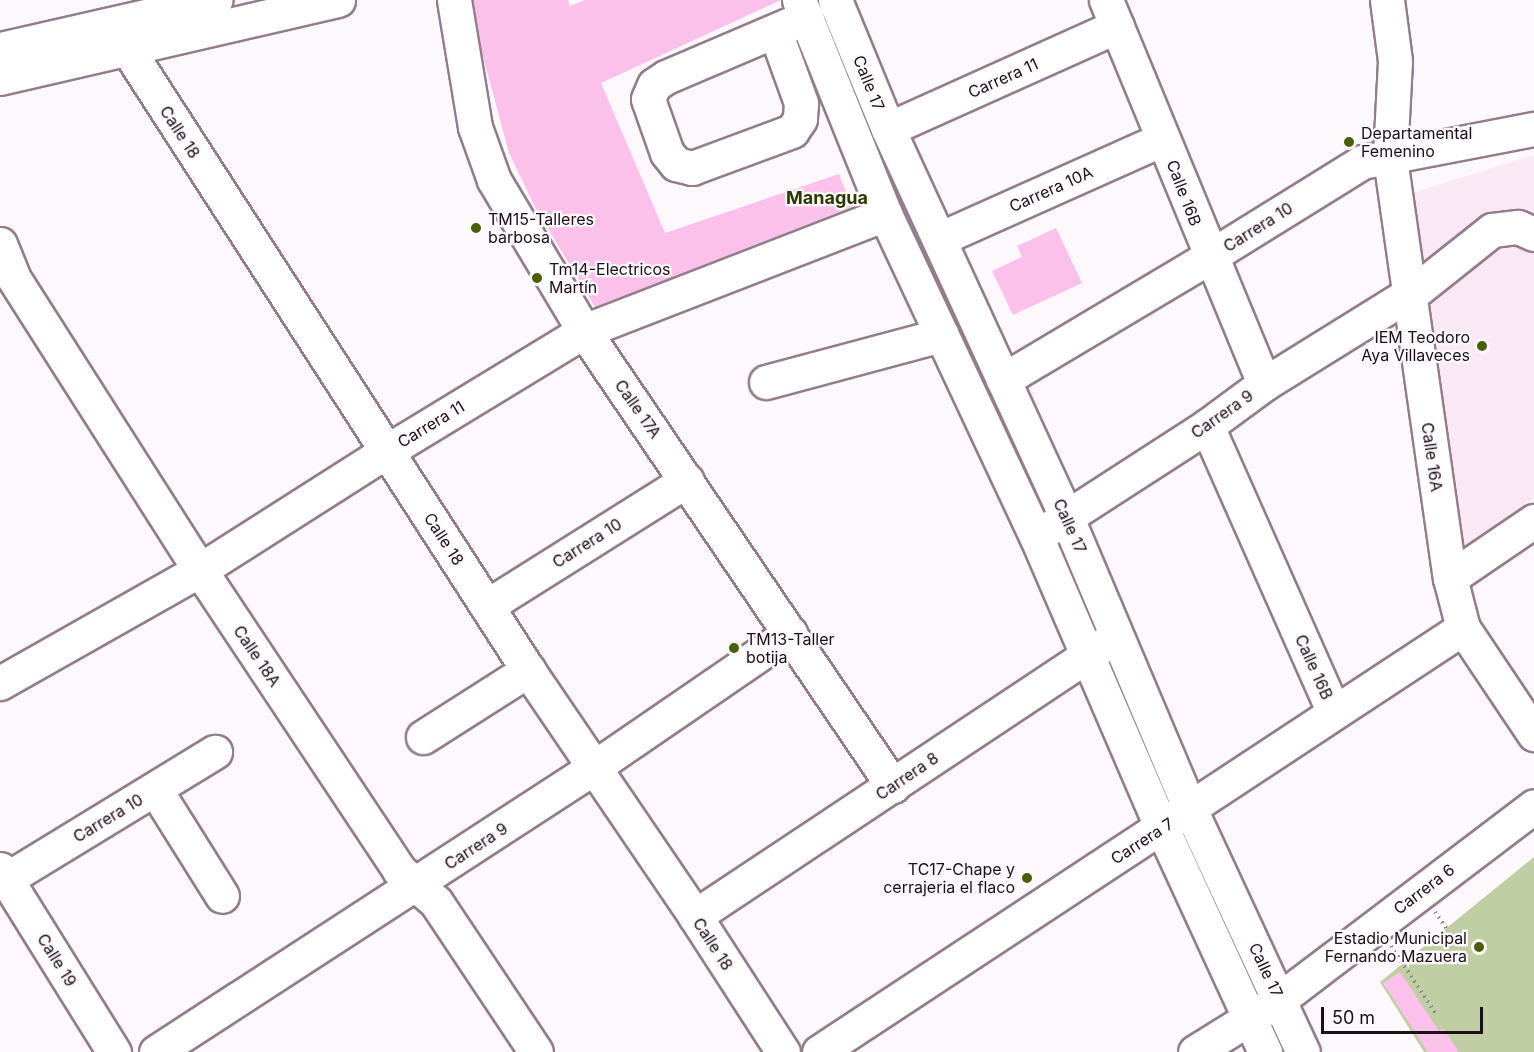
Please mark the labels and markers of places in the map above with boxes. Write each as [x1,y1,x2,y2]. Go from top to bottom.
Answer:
place label: Departamental Femenino [1361,123,1472,161]
marker: Departamental Femenino [1342,135,1356,149]
place label: TM15-Talleres barbosa [488,209,594,247]
marker: TM15-Talleres barbosa [469,221,483,235]
place label: Tm14-Electricos Martín [549,259,671,297]
marker: Tm14-Electricos Martín [530,271,544,285]
place label: IEM Teodoro Aya Villaveces [1361,327,1470,365]
marker: IEM Teodoro Aya Villaveces [1475,339,1489,353]
place label: TM13-Taller botija [746,629,835,667]
marker: TM13-Taller botija [727,641,741,655]
place label: TC17-Chape y cerrajeria el flaco [883,859,1015,897]
marker: TC17-Chape y cerrajeria el flaco [1020,871,1034,885]
place label: Estadio Municipal Fernando Mazuera [1325,928,1467,966]
marker: Estadio Municipal Fernando Mazuera [1472,940,1486,954]

